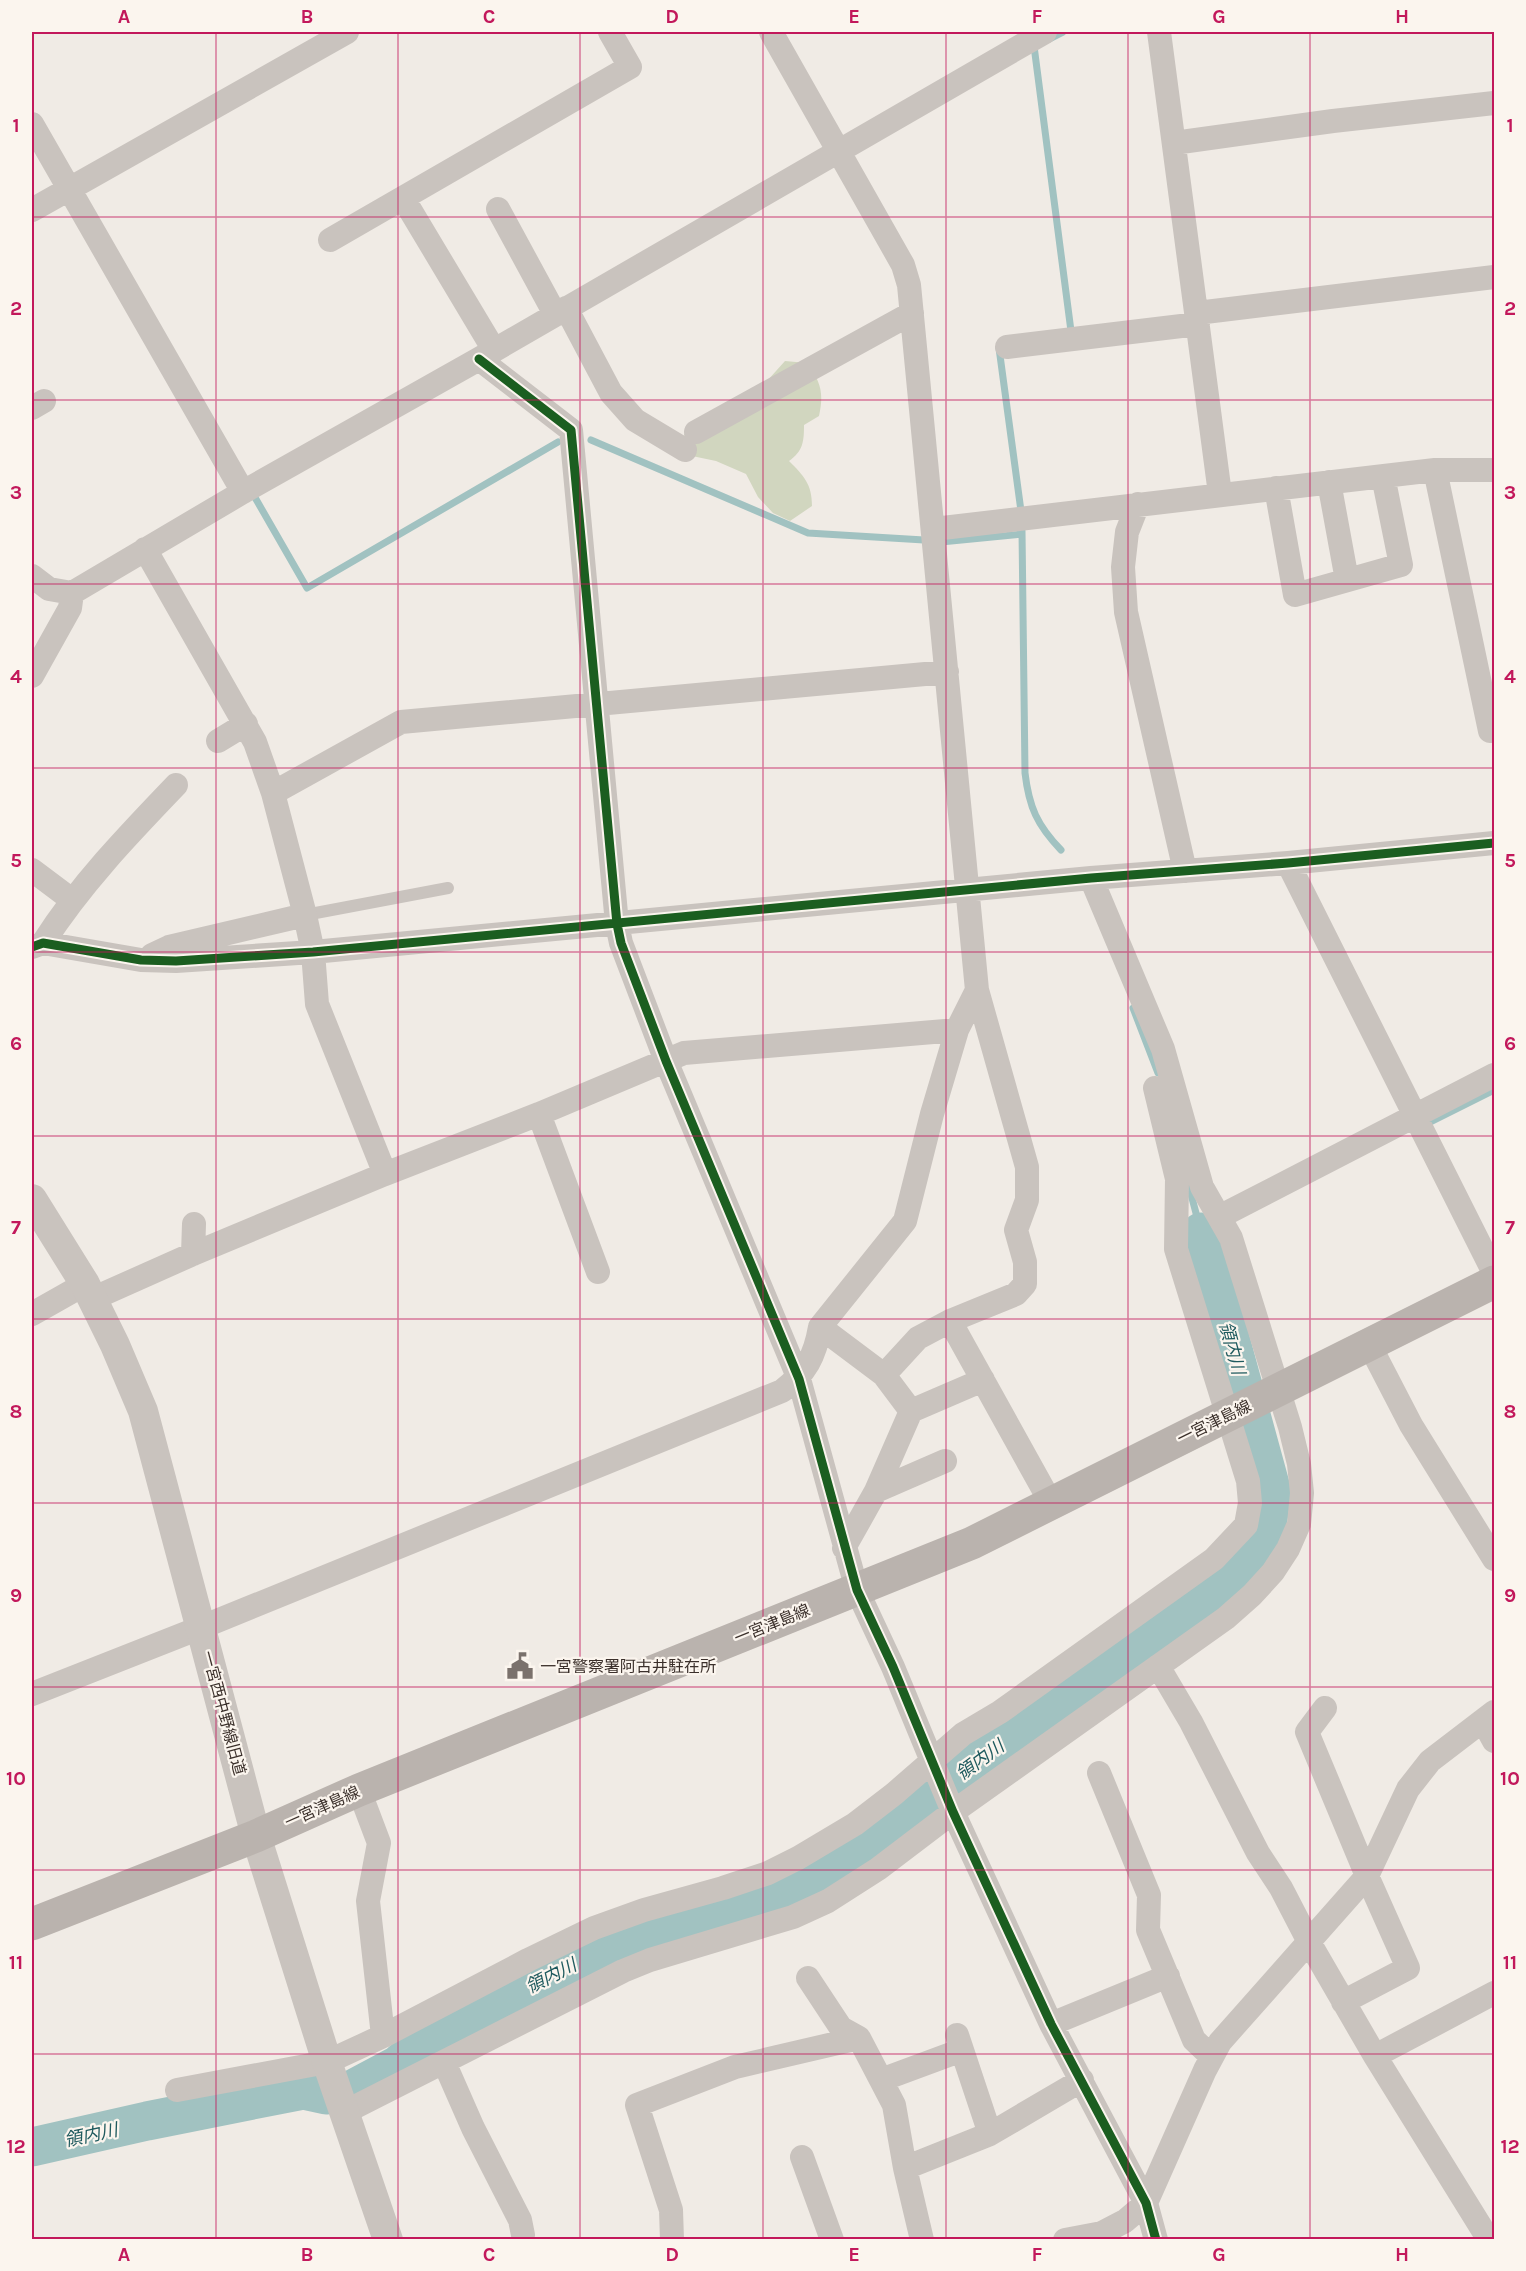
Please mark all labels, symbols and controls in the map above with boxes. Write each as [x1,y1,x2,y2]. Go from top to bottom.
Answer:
text: A [118,5,131,28]
text: B [301,5,313,28]
text: C [483,5,495,28]
text: D [665,5,679,28]
text: E [848,5,860,28]
text: F [1032,5,1043,28]
text: G [1212,5,1226,28]
text: H [1395,5,1409,28]
text: 1 [12,114,20,137]
text: 1 [1506,114,1514,137]
text: 2 [10,297,22,320]
text: 2 [1504,297,1516,320]
text: 3 [10,481,22,504]
text: 3 [1504,481,1516,504]
text: 4 [10,665,22,688]
text: 4 [1504,665,1516,688]
text: 5 [10,849,22,872]
text: 5 [1504,849,1516,872]
text: 6 [10,1032,22,1055]
text: 6 [1504,1032,1516,1055]
text: 7 [11,1216,21,1239]
text: 7 [1505,1216,1515,1239]
water label: 領内川 [1214,1319,1250,1379]
street label: 一宮津島線 [1174,1396,1254,1448]
text: 8 [10,1400,22,1423]
text: 8 [1504,1400,1516,1423]
text: 9 [10,1584,22,1607]
text: 9 [1504,1584,1516,1607]
street label: 一宮津島線 [731,1600,813,1648]
street label: 一宮西中野線旧道 [198,1649,250,1777]
public building icon: 一宮警察署阿古井駐在所 [505,1651,535,1681]
place label: 一宮警察署阿古井駐在所 [540,1657,716,1676]
water label: 領内川 [952,1734,1010,1785]
text: 10 [6,1767,26,1790]
text: 10 [1500,1767,1520,1790]
street label: 一宮津島線 [282,1782,362,1832]
text: 11 [9,1951,23,1974]
text: 11 [1503,1951,1517,1974]
water label: 領内川 [522,1953,582,1998]
water label: 領内川 [62,2118,122,2151]
text: 12 [6,2135,26,2158]
text: 12 [1500,2135,1520,2158]
text: A [118,2243,131,2266]
text: B [301,2243,313,2266]
text: C [483,2243,495,2266]
text: D [665,2243,679,2266]
text: E [848,2243,860,2266]
text: F [1032,2243,1043,2266]
text: G [1212,2243,1226,2266]
text: H [1395,2243,1409,2266]

